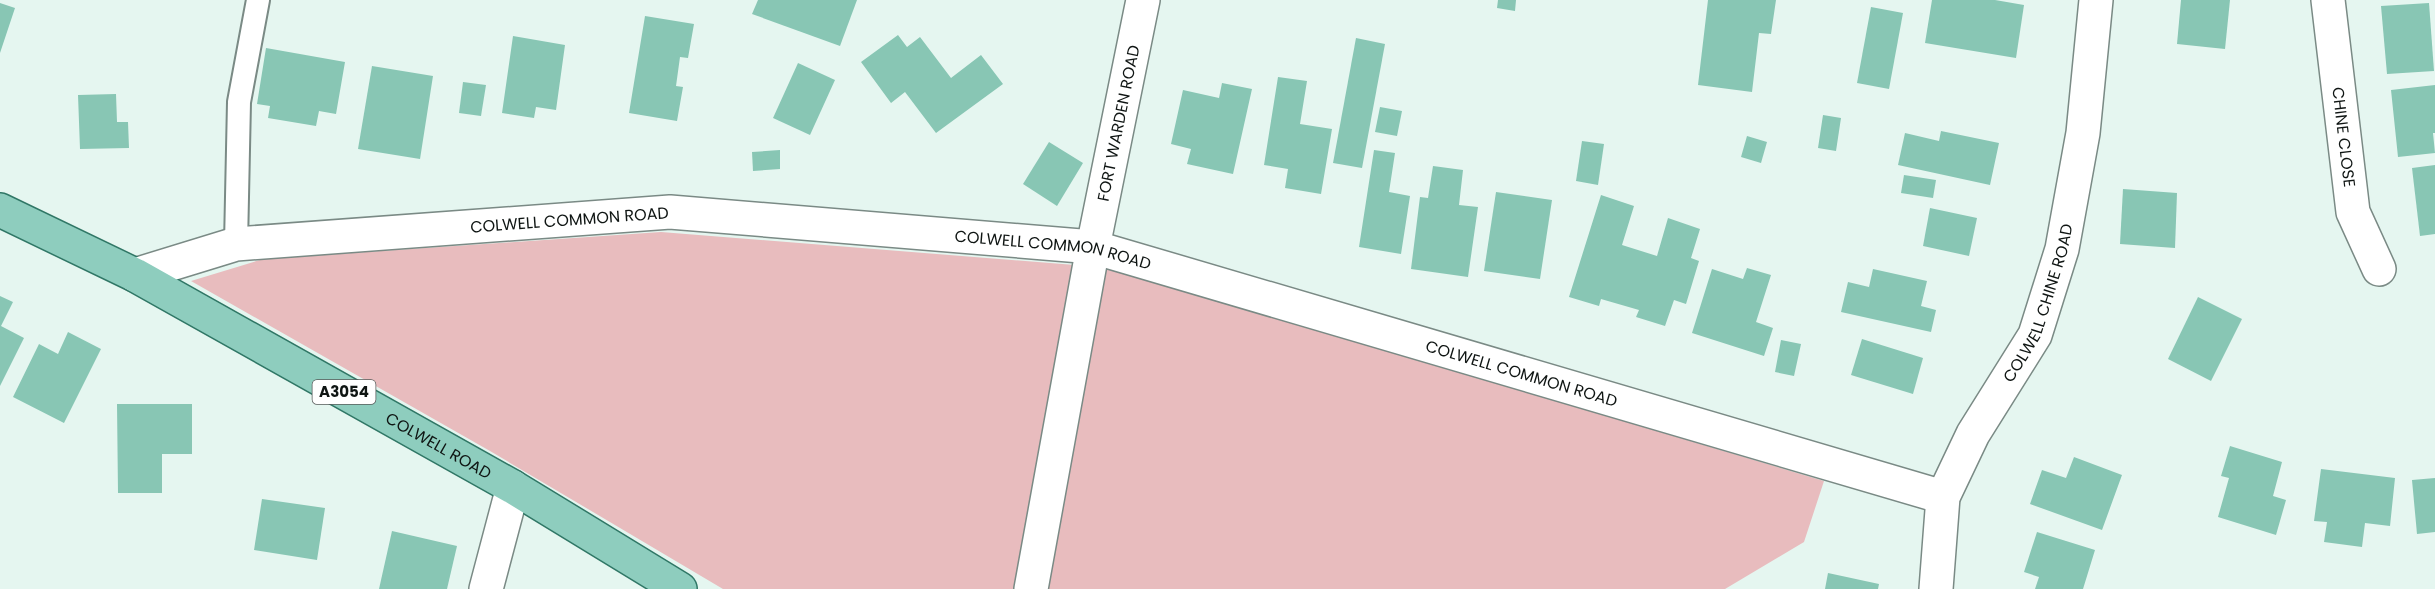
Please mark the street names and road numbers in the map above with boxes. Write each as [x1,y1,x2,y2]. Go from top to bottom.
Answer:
street label: FORT WARDEN ROAD [1092,43,1146,203]
street label: CHINE CLOSE [2326,86,2361,188]
street label: COLWELL COMMON ROAD [469,201,669,239]
street label: COLWELL CHINE ROAD [1997,222,2078,387]
street label: COLWELL COMMON ROAD [954,225,1154,275]
street label: COLWELL COMMON ROAD [1423,334,1620,413]
road number: A3054 [312,380,376,404]
street label: COLWELL ROAD [381,407,496,485]

